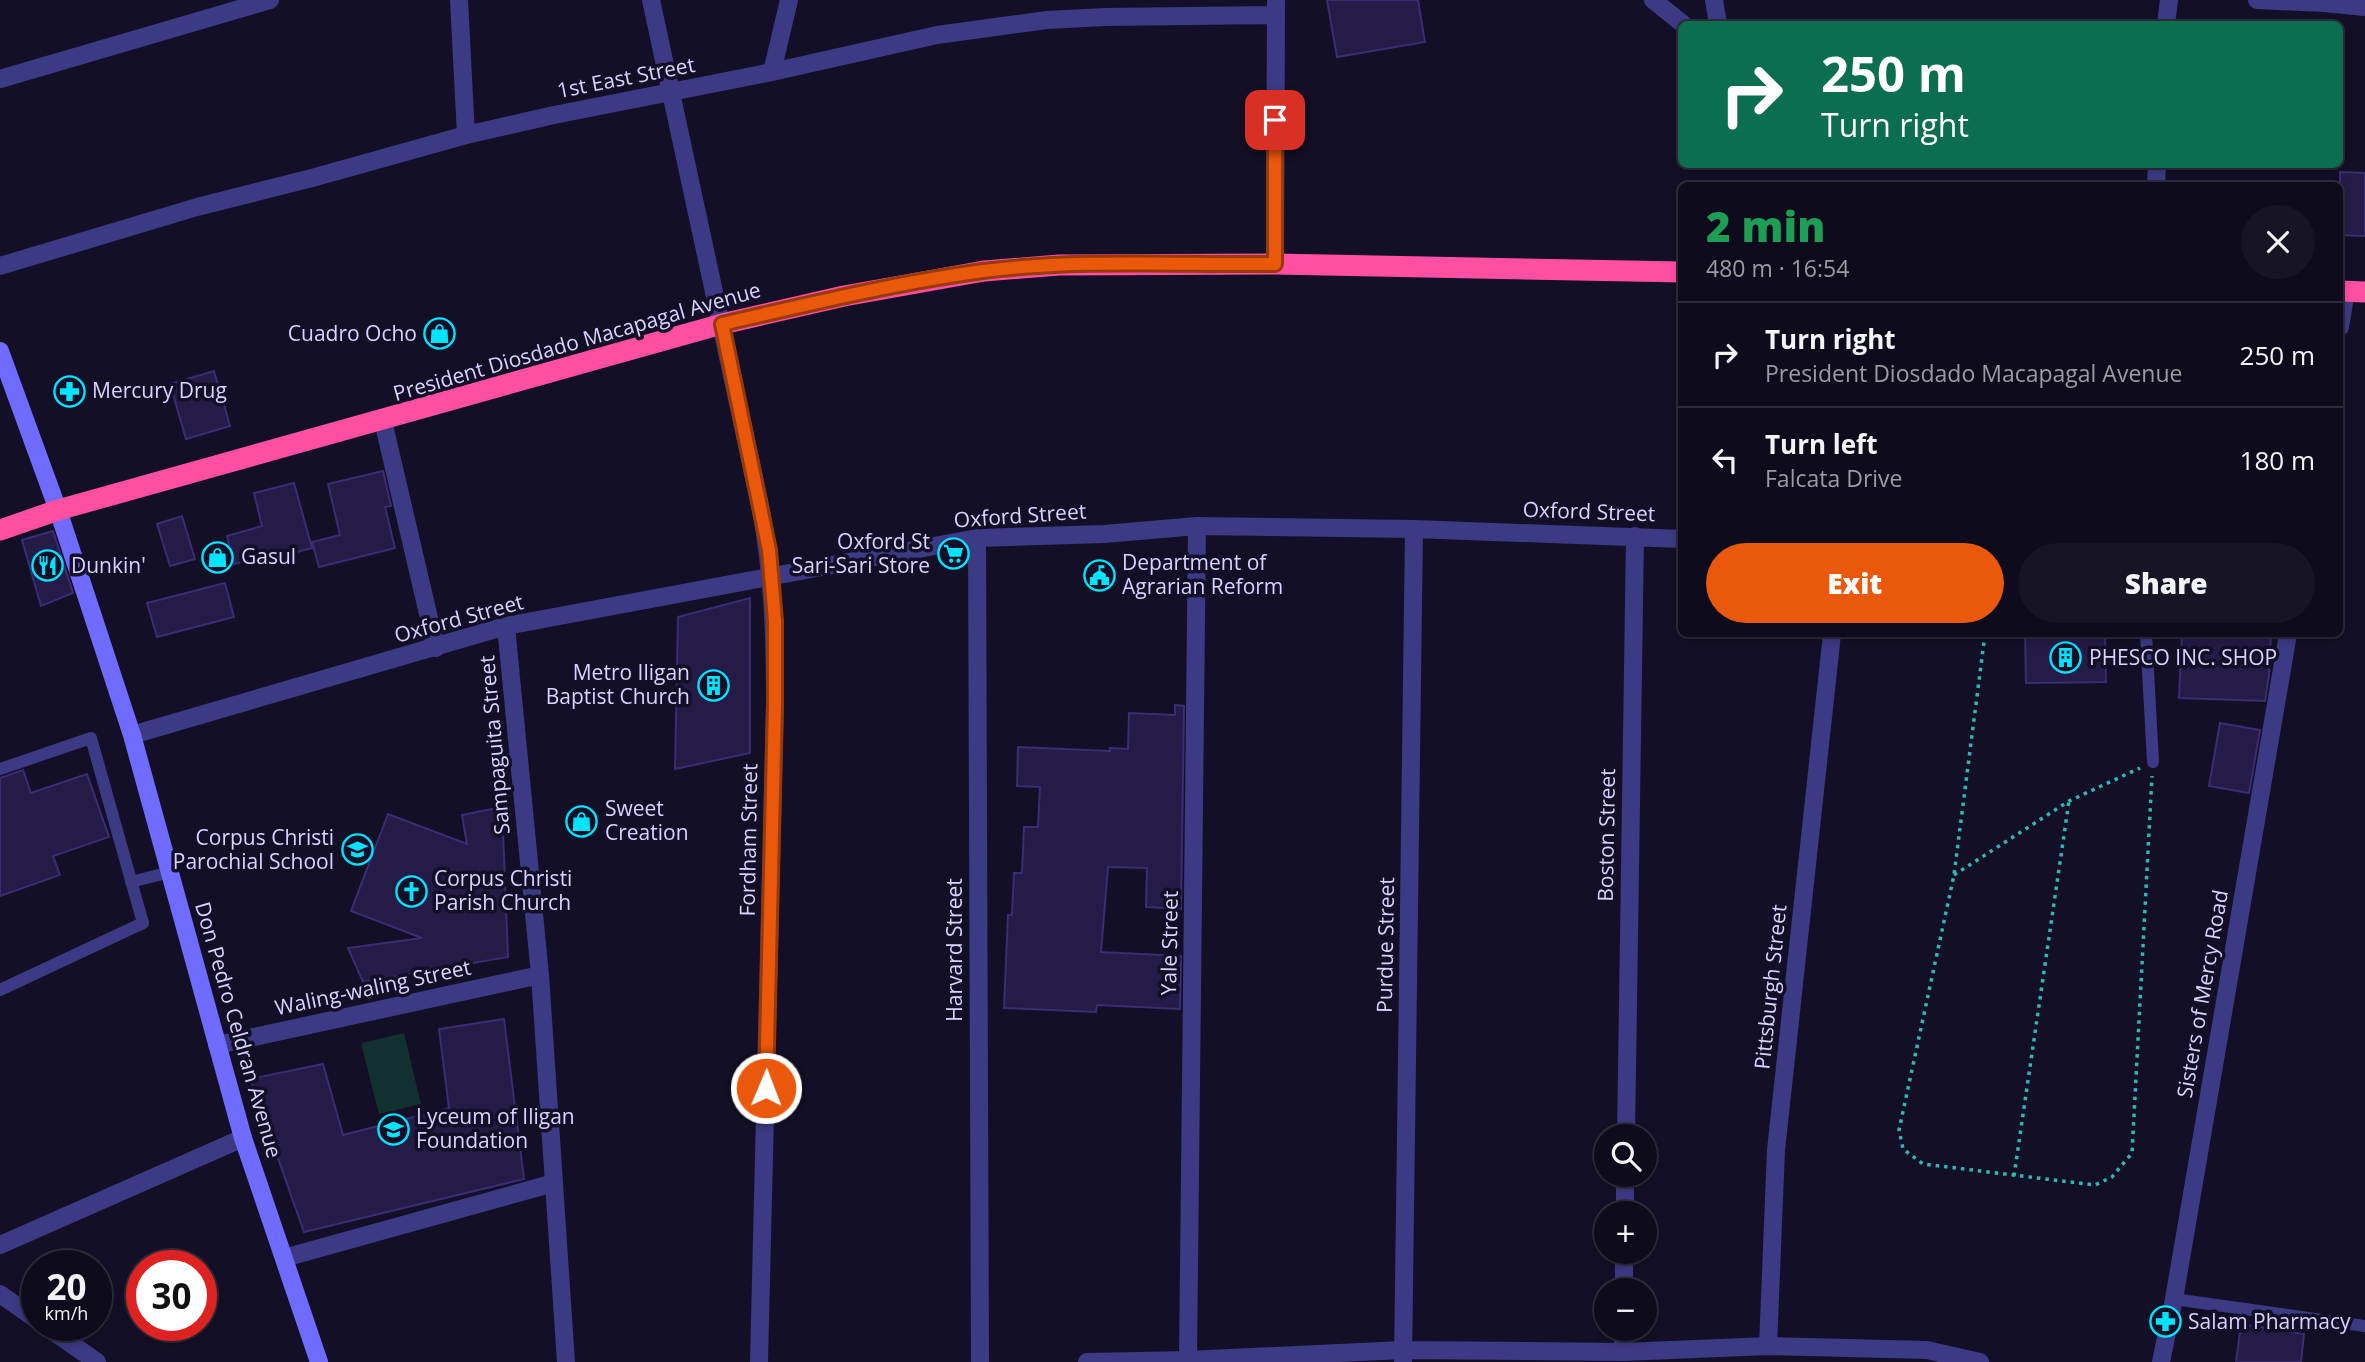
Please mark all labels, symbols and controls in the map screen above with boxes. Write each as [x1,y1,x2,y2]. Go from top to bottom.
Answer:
text: 250 m [1821,40,1966,106]
icon: right [1706,49,1797,140]
street label: 1st East Street [554,50,697,104]
pin [1245,90,1305,150]
icon: arrive [1256,101,1294,139]
text: Turn right [1821,103,1969,146]
text: 2 min [1706,197,1825,254]
button: close [2241,205,2315,279]
text: 480 m · 16:54 [1706,252,1849,284]
street label: President Diosdado Macapagal Avenue [390,275,764,407]
shop icon: Cuadro Ocho [423,317,457,351]
place label: Cuadro Ocho [288,319,417,347]
text: Turn right [1765,321,1896,357]
icon: right [1706,336,1744,374]
text: 250 m [2240,337,2315,373]
text: President Diosdado Macapagal Avenue [1765,357,2182,389]
pharmacy icon: Mercury Drug [52,374,86,408]
place label: Mercury Drug [92,376,227,404]
text: Turn left [1765,426,1877,462]
icon: left [1706,441,1744,479]
text: 180 m [2240,442,2315,478]
text: Falcata Drive [1765,462,1903,494]
street label: Oxford Street [1522,495,1656,527]
street label: Oxford Street [953,496,1087,534]
place label: Oxford St Sari-Sari Store [792,527,930,579]
supermarket icon: Oxford St Sari-Sari Store [936,537,970,571]
shop icon: Gasul [201,540,235,574]
place label: Gasul [241,542,296,570]
button: Exit [1706,543,2004,623]
button: Share [2018,543,2315,623]
place label: Department of Agrarian Reform [1122,548,1283,600]
restaurant icon: Dunkin' [31,549,65,583]
place label: Dunkin' [71,551,146,579]
public building icon: Department of Agrarian Reform [1082,558,1116,592]
street label: Oxford Street [391,587,526,649]
building icon: PHESCO INC. SHOP [2049,641,2083,675]
place label: PHESCO INC. SHOP [2089,643,2277,671]
street label: Sampaguita Street [472,654,516,836]
place label: Metro Iligan Baptist Church [546,658,690,710]
building icon: Metro Iligan Baptist Church [696,668,730,702]
street label: Fordham Street [733,763,763,917]
street label: Boston Street [1591,768,1621,902]
place label: Sweet Creation [605,794,689,846]
shop icon: Sweet Creation [565,804,599,838]
place label: Corpus Christi Parochial School [173,823,334,875]
school or university icon: Corpus Christi Parochial School [340,833,374,867]
place label: Corpus Christi Parish Church [434,864,572,916]
church icon: Corpus Christi Parish Church [394,874,428,908]
street label: Purdue Street [1370,877,1400,1013]
street label: Harvard Street [940,878,968,1022]
street label: Sisters of Mercy Road [2170,888,2234,1100]
street label: Yale Street [1154,890,1184,996]
street label: Don Pedro Celdran Avenue [189,898,289,1161]
street label: Pittsburgh Street [1747,903,1793,1071]
street label: Waling-waling Street [272,953,473,1021]
position arrow [729,1051,803,1125]
place label: Lyceum of Iligan Foundation [416,1102,575,1154]
school or university icon: Lyceum of Iligan Foundation [376,1112,410,1146]
map controls [1594,1124,1657,1341]
button: search [1594,1124,1657,1187]
button: + [1594,1201,1657,1264]
speed limit sign: 30 [126,1250,217,1341]
text: 20 [46,1263,87,1310]
button: − [1594,1278,1657,1341]
text: km/h [45,1301,88,1325]
pharmacy icon: Salam Pharmacy [2148,1305,2182,1339]
place label: Salam Pharmacy [2188,1307,2351,1335]

